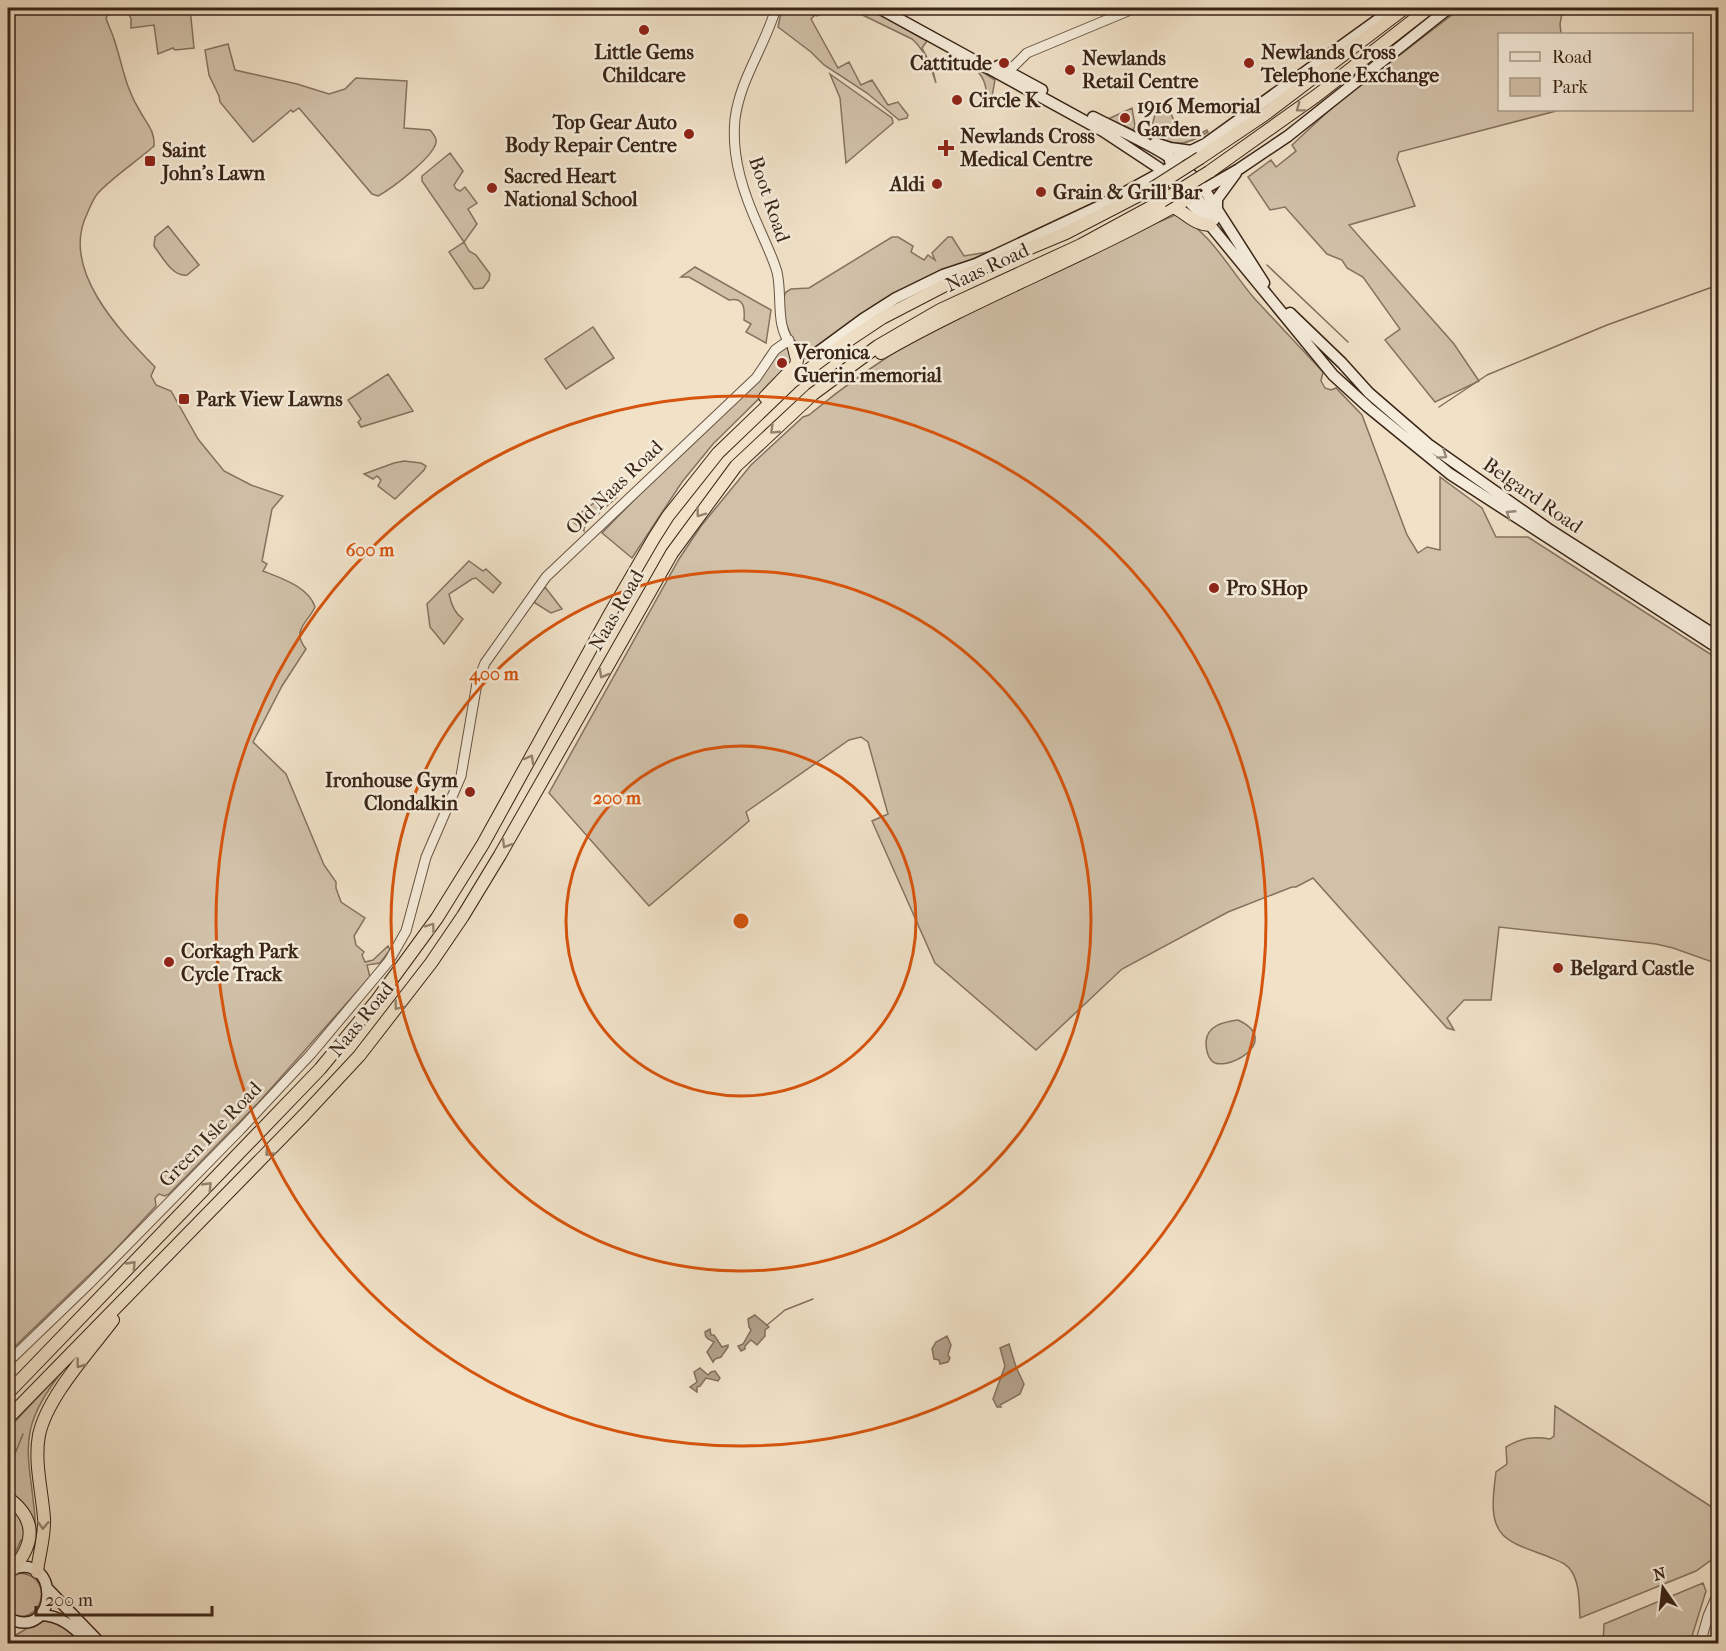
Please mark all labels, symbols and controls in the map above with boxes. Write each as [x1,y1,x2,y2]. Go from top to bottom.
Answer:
marker: Little Gems Childcare [637,23,651,37]
legend [1498,33,1693,111]
place label: Little Gems Childcare [594,41,694,87]
place label: Newlands Cross Telephone Exchange [1260,41,1439,87]
place label: Newlands Retail Centre [1082,47,1199,93]
text: Road [1552,47,1592,68]
place label: Cattitude [910,52,992,75]
marker: Cattitude [997,56,1011,70]
marker: Newlands Cross Telephone Exchange [1242,56,1256,70]
marker: Newlands Retail Centre [1063,63,1077,77]
text: Park [1552,77,1589,98]
place label: Circle K [969,89,1041,112]
marker: Circle K [950,93,964,107]
place label: 1916 Memorial Garden [1137,95,1261,141]
one-way arrow [1296,100,1307,111]
place label: Top Gear Auto Body Repair Centre [505,111,677,157]
marker: 1916 Memorial Garden [1118,111,1132,125]
place label: Newlands Cross Medical Centre [959,125,1095,171]
marker: Top Gear Auto Body Repair Centre [682,127,696,141]
place label: Saint John's Lawn [160,139,266,185]
marker: Newlands Cross Medical Centre [937,139,955,157]
street label: Boot Road [744,153,795,246]
marker: Saint John's Lawn [143,154,157,168]
place label: Sacred Heart National School [504,165,638,211]
place label: Aldi [888,173,926,196]
marker: Aldi [930,177,944,191]
marker: Sacred Heart National School [485,181,499,195]
place label: Grain & Grill Bar [1053,181,1203,204]
marker: Grain & Grill Bar [1034,185,1048,199]
street label: Naas Road [942,238,1034,297]
place label: Veronica Guerin memorial [793,341,942,387]
marker: Veronica Guerin memorial [775,356,789,370]
place label: Park View Lawns [196,388,343,411]
marker: Park View Lawns [177,392,191,406]
one-way arrow [770,422,781,433]
street label: Old Naas Road [561,435,668,539]
one-way arrow [1437,448,1448,459]
street label: Belgard Road [1479,453,1588,539]
one-way arrow [696,506,707,517]
one-way arrow [1506,510,1517,521]
text: 600 m [346,540,395,561]
street label: Naas Road [584,565,649,655]
place label: Pro SHop [1226,577,1308,600]
marker: Pro SHop [1207,581,1221,595]
text: 400 m [468,664,520,685]
one-way arrow [599,668,610,678]
one-way arrow [523,755,534,765]
place label: Ironhouse Gym Clondalkin [325,769,458,815]
marker: Ironhouse Gym Clondalkin [463,785,477,799]
text: 200 m [593,788,642,809]
one-way arrow [502,838,514,848]
centre of rings [731,911,751,931]
one-way arrow [423,922,434,933]
place label: Corkagh Park Cycle Track [181,940,299,986]
marker: Corkagh Park Cycle Track [162,955,176,969]
place label: Belgard Castle [1570,957,1694,980]
marker: Belgard Castle [1551,961,1565,975]
street label: Naas Road [324,976,399,1061]
one-way arrow [394,999,405,1010]
street label: Green Isle Road [154,1076,267,1192]
one-way arrow [265,1145,276,1155]
one-way arrow [201,1182,212,1192]
one-way arrow [125,1261,136,1271]
one-way arrow [77,1357,88,1368]
one-way arrow [37,1521,50,1530]
north arrow [1633,1558,1693,1618]
text: N [1651,1563,1669,1585]
scale bar [36,1579,212,1617]
text: 200 m [45,1590,93,1611]

